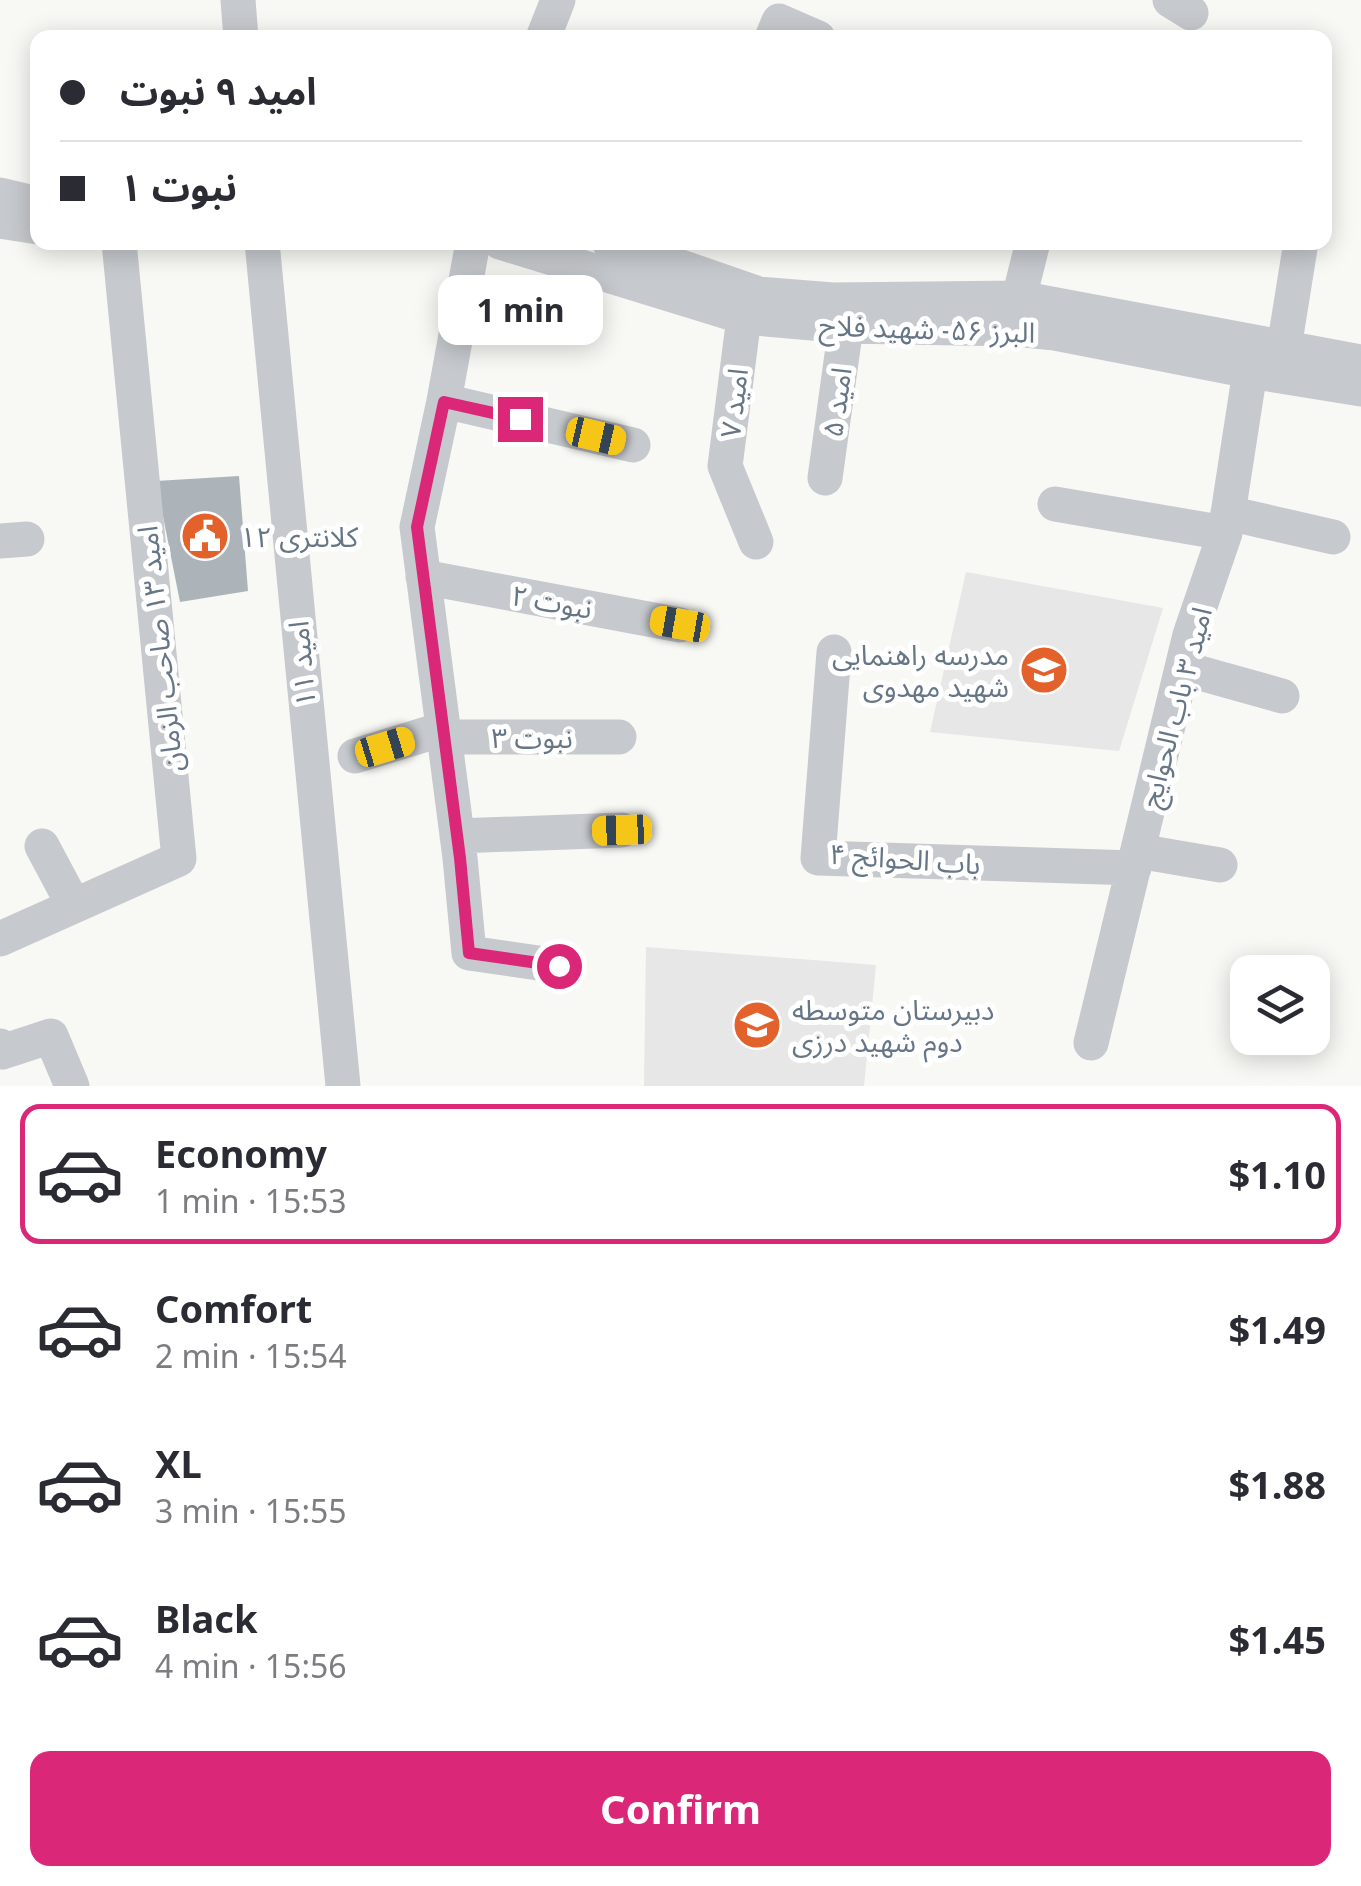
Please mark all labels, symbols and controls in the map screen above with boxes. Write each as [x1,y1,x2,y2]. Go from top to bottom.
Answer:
text: امید ۹ نبوت [120,64,317,116]
text: نبوت ۱ [120,160,237,212]
callout: 1 min [438,274,602,344]
text: 1 min [476,288,565,331]
street label: البرز ۵۶- شهید فلاح [818,305,1036,354]
street label: امید ۵ [812,365,860,439]
street label: امید ۷ [710,366,756,440]
route end [498,397,543,442]
car [563,415,629,457]
public building icon: کلانتری ۱۲ [179,510,231,562]
place label: کلانتری ۱۲ [240,517,358,555]
street label: امید ۱۳ صاحب الزمان [127,524,191,774]
street label: نبوت ۲ [509,575,595,627]
street label: امید ۳ باب الحوایج [1130,602,1223,812]
car [648,604,712,644]
street label: امید ۱۱ [278,619,324,709]
place label: مدرسه راهنمایی شهید مهدوی [832,635,1009,705]
school or university icon: مدرسه راهنمایی شهید مهدوی [1018,644,1070,696]
street label: نبوت ۳ [491,718,573,756]
car [352,724,418,770]
car [591,814,653,846]
street label: باب الحوائج ۴ [828,834,982,885]
route start [537,944,582,989]
map controls [1230,955,1330,1055]
button: layers [1230,955,1330,1055]
place label: دبیرستان متوسطه دوم شهید درزی [792,990,994,1063]
school or university icon: دبیرستان متوسطه دوم شهید درزی [731,999,783,1051]
text: Economy [155,1127,327,1179]
icon: car [35,1129,125,1219]
text: $1.10 [1228,1148,1326,1200]
text: 1 min · 15:53 [155,1179,347,1222]
text: Comfort [155,1282,312,1334]
icon: car [35,1284,125,1374]
text: $1.49 [1228,1303,1326,1355]
text: 2 min · 15:54 [155,1334,347,1377]
text: XL [155,1437,202,1489]
icon: car [35,1439,125,1529]
text: $1.88 [1228,1458,1326,1510]
text: 3 min · 15:55 [155,1489,347,1532]
text: Black [155,1592,258,1644]
icon: car [35,1594,125,1684]
text: $1.45 [1228,1613,1326,1665]
text: 4 min · 15:56 [155,1644,347,1687]
button: Confirm [30,1751,1331,1866]

